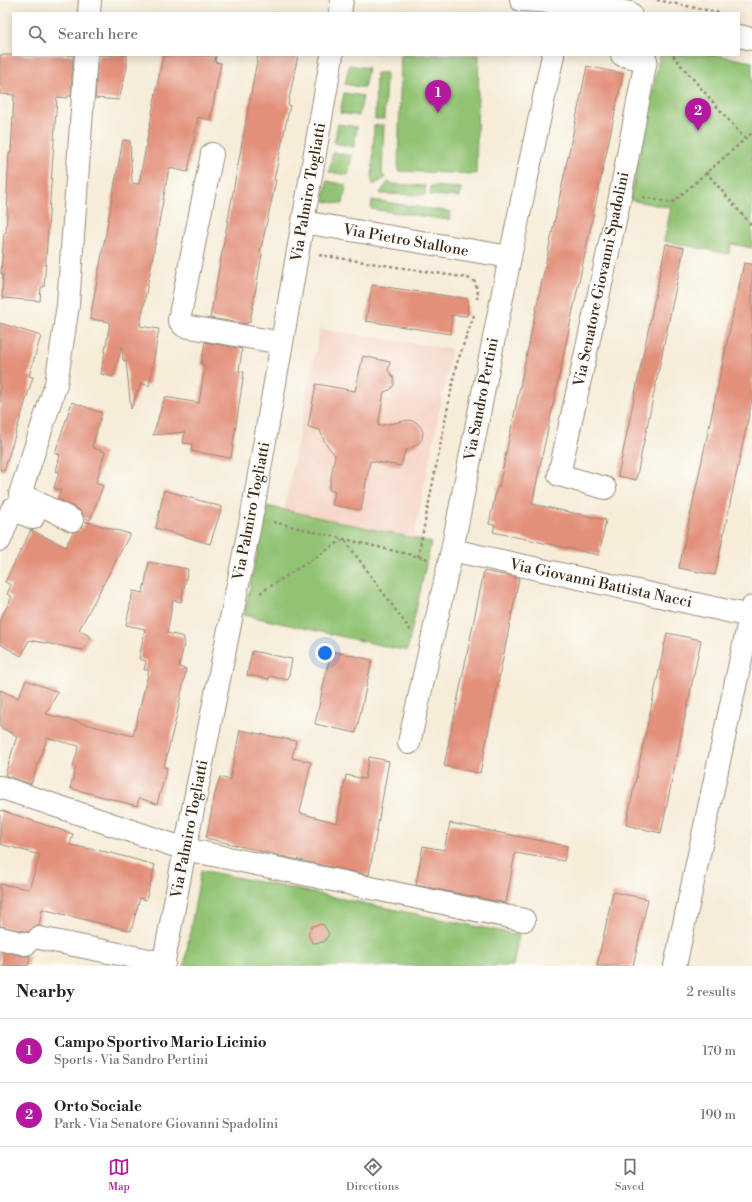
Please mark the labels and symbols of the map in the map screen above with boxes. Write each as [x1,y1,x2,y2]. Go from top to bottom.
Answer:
pin: 1 [425,80,451,113]
pin: 2 [685,98,711,131]
street label: Via Palmiro Togliatti [287,121,330,264]
street label: Via Senatore Giovanni Spadolini [569,170,634,389]
street label: Via Pietro Stallone [341,220,470,261]
street label: Via Sandro Pertini [460,336,503,463]
street label: Via Palmiro Togliatti [229,440,274,583]
street label: Via Giovanni Battista Nacci [507,555,694,612]
your location [315,643,335,663]
street label: Via Palmiro Togliatti [167,758,212,901]

